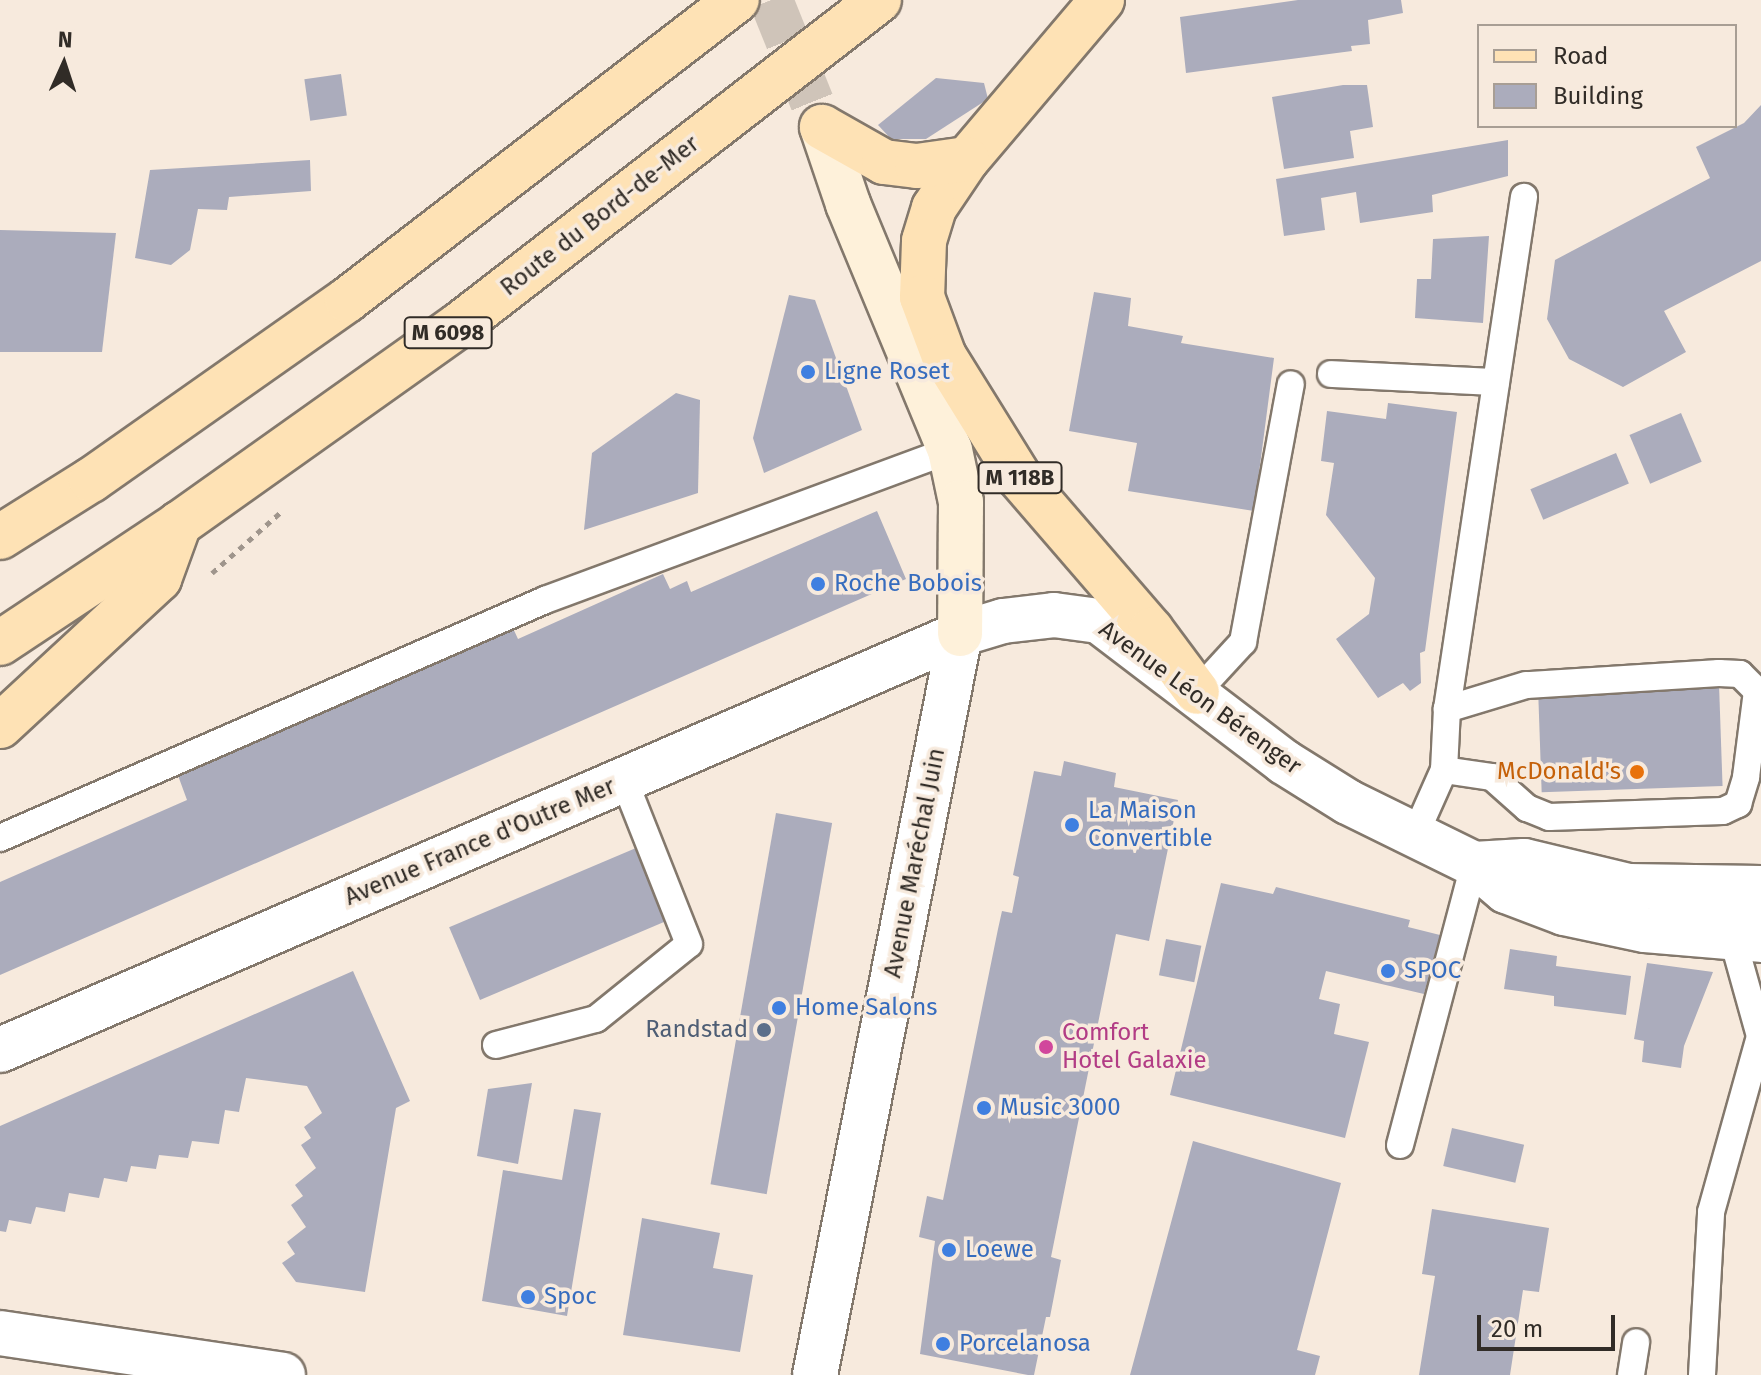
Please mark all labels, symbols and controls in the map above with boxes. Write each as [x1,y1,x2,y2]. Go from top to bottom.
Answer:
north arrow [24,24,104,104]
legend [1477,24,1737,128]
text: N [57,26,73,53]
text: Road [1553,42,1608,70]
text: Building [1553,82,1643,110]
street label: Route du Bord-de-Mer [495,130,705,302]
road number: M 6098 [402,315,494,351]
place label: Ligne Roset [824,358,950,386]
marker: Ligne Roset [799,363,817,381]
road number: M 118B [976,460,1064,496]
place label: Roche Bobois [834,570,982,598]
marker: Roche Bobois [809,575,827,593]
street label: Avenue Léon Bérenger [1093,615,1307,781]
street label: Avenue Maréchal Juin [879,746,951,980]
place label: McDonald's [1497,758,1621,786]
marker: McDonald's [1628,763,1646,781]
street label: Avenue France d'Outre Mer [341,772,619,912]
place label: La Maison Convertible [1088,797,1213,853]
marker: La Maison Convertible [1063,816,1081,834]
place label: SPOC [1404,957,1461,985]
marker: SPOC [1379,962,1397,980]
place label: Home Salons [795,994,937,1022]
marker: Home Salons [770,999,788,1017]
place label: Randstad [645,1016,748,1044]
place label: Comfort Hotel Galaxie [1062,1019,1207,1075]
marker: Randstad [755,1021,773,1039]
marker: Comfort Hotel Galaxie [1037,1038,1055,1056]
place label: Music 3000 [1000,1094,1121,1122]
marker: Music 3000 [975,1099,993,1117]
place label: Loewe [965,1236,1034,1264]
marker: Loewe [940,1241,958,1259]
place label: Spoc [544,1283,597,1311]
marker: Spoc [519,1288,537,1306]
scale bar [1481,1299,1619,1349]
text: 20 m [1491,1315,1543,1343]
place label: Porcelanosa [959,1330,1091,1358]
marker: Porcelanosa [934,1335,952,1353]

